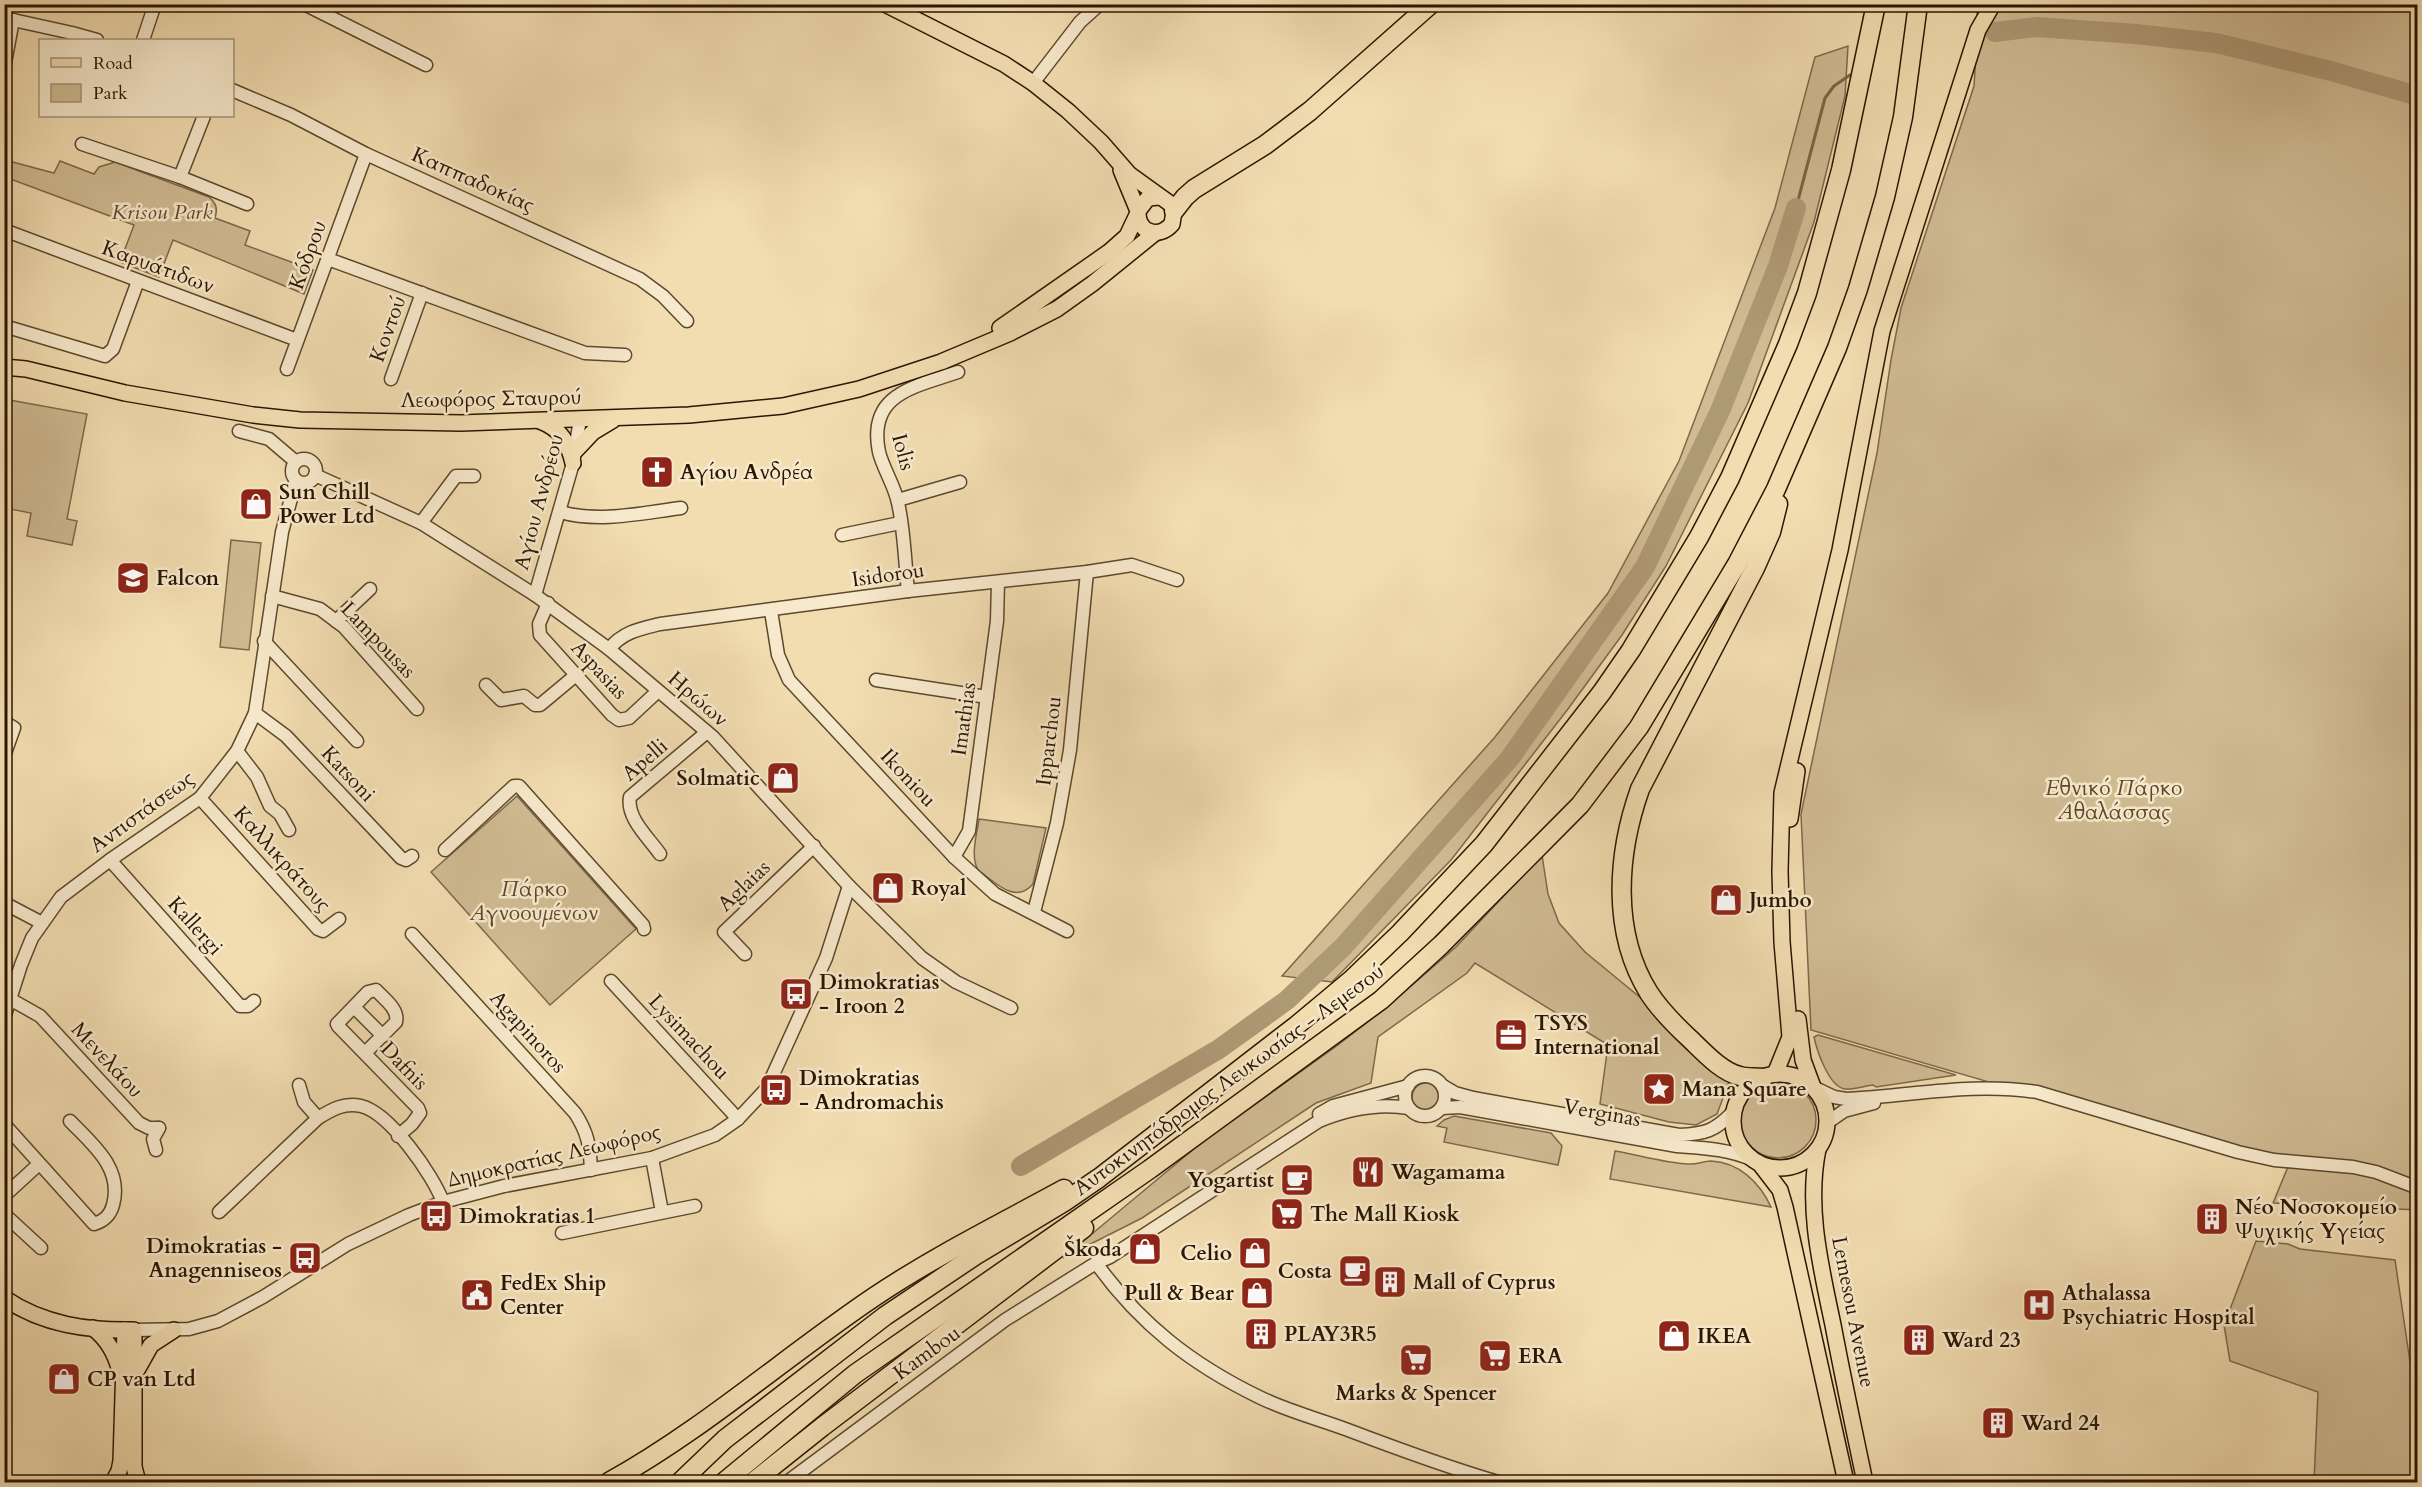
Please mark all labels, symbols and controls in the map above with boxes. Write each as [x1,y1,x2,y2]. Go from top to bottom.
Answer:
legend [39,39,234,117]
text: Road [93,51,133,76]
text: Park [93,81,128,106]
street label: Καππαδοκίας [407,140,539,220]
park label: Krisou Park [111,198,213,227]
street label: Κόδρου [282,216,334,294]
street label: Καρυάτιδων [98,233,218,301]
street label: Κοντού [363,292,413,366]
street label: Λεωφόρος Σταυρού [400,383,582,415]
street label: Iolis [884,430,922,474]
street label: Αγίου Ανδρέου [507,431,571,573]
church icon: Αγίου Ανδρέα [639,454,675,490]
place label: Αγίου Ανδρέα [680,458,813,487]
place label: Sun Chill Power Ltd [279,478,375,531]
shop icon: Sun Chill Power Ltd [238,486,274,522]
street label: Isidorou [850,556,926,594]
school or university icon: Falcon [115,560,151,596]
place label: Falcon [156,564,220,593]
street label: Lampousas [334,595,422,685]
street label: Aspasias [564,634,634,706]
street label: Ηρώων [661,665,735,733]
street label: Imathias [944,680,984,758]
street label: Ipparchou [1029,694,1069,788]
street label: Apelli [616,732,674,788]
street label: Katsoni [314,739,382,809]
street label: Ikoniou [873,742,943,814]
shop icon: Solmatic [765,760,801,796]
street label: Αντιστάσεως [84,764,200,860]
place label: Solmatic [677,764,760,793]
park label: Εθνικό Πάρκο Αθαλάσσας [2046,774,2182,827]
street label: Καλλικράτους [227,800,337,918]
street label: Aglaias [711,854,777,918]
shop icon: Royal [870,870,906,906]
place label: Royal [911,874,966,903]
park label: Πάρκο Αγνοουμένων [469,875,598,928]
shop icon: Jumbo [1708,882,1744,918]
place label: Jumbo [1746,886,1812,915]
street label: Kallergi [161,890,229,962]
street label: Αυτοκινητόδρομος Λευκωσίας - Λεμεσού [1068,957,1390,1203]
place label: Dimokratias - Iroon 2 [819,968,939,1021]
bus stop icon: Dimokratias - Iroon 2 [778,976,814,1012]
street label: Agapinoros [483,984,573,1080]
street label: Lysimachou [642,988,736,1086]
place label: TSYS International [1534,1009,1659,1062]
street label: Μενελάου [64,1016,150,1104]
office icon: TSYS International [1493,1017,1529,1053]
street label: Dafnis [374,1035,434,1097]
place label: Dimokratias - Andromachis [799,1064,944,1117]
place icon: Mana Square [1641,1071,1677,1107]
bus stop icon: Dimokratias - Andromachis [758,1072,794,1108]
place label: Mana Square [1682,1075,1807,1104]
street label: Verginas [1561,1092,1643,1134]
street label: Δημοκρατίας Λεωφόρος [444,1117,664,1195]
restaurant icon: Wagamama [1350,1154,1386,1190]
place label: Wagamama [1390,1158,1506,1187]
cafe icon: Yogartist [1279,1162,1315,1198]
place label: Yogartist [1187,1166,1275,1195]
place label: Νέο Νοσοκομείο Ψυχικής Υγείας [2235,1193,2397,1246]
supermarket icon: The Mall Kiosk [1269,1196,1305,1232]
bus stop icon: Dimokratias 1 [418,1198,454,1234]
place label: The Mall Kiosk [1310,1200,1460,1229]
building icon: Νέο Νοσοκομείο Ψυχικής Υγείας [2194,1201,2230,1237]
place label: Dimokratias 1 [459,1202,596,1231]
shop icon: Škoda [1127,1231,1163,1267]
place label: Dimokratias - Anagenniseos [146,1232,282,1285]
place label: Škoda [1064,1234,1123,1264]
street label: Lemesou Avenue [1824,1234,1882,1390]
shop icon: Celio [1237,1235,1273,1271]
place label: Celio [1180,1239,1232,1268]
bus stop icon: Dimokratias - Anagenniseos [287,1240,323,1276]
cafe icon: Costa [1337,1253,1373,1289]
place label: Costa [1278,1257,1333,1286]
building icon: Mall of Cyprus [1372,1264,1408,1300]
place label: Mall of Cyprus [1413,1268,1556,1297]
place label: FedEx Ship Center [500,1269,607,1322]
shop icon: Pull & Bear [1239,1275,1275,1311]
public building icon: FedEx Ship Center [459,1277,495,1313]
place label: Pull & Bear [1124,1279,1235,1308]
place label: Athalassa Psychiatric Hospital [2062,1279,2255,1332]
hospital icon: Athalassa Psychiatric Hospital [2021,1287,2057,1323]
building icon: PLAY3R5 [1243,1316,1279,1352]
shop icon: IKEA [1656,1318,1692,1354]
street label: Kambou [887,1319,967,1387]
place label: PLAY3R5 [1284,1320,1377,1349]
place label: IKEA [1697,1322,1752,1351]
building icon: Ward 23 [1901,1322,1937,1358]
place label: Ward 23 [1941,1326,2021,1355]
supermarket icon: ERA [1477,1338,1513,1374]
supermarket icon: Marks & Spencer [1398,1342,1434,1378]
place label: ERA [1518,1342,1563,1371]
shop icon: CP van Ltd [46,1361,82,1397]
place label: CP van Ltd [87,1365,196,1394]
place label: Marks & Spencer [1335,1379,1497,1408]
building icon: Ward 24 [1980,1405,2016,1441]
place label: Ward 24 [2020,1409,2100,1438]

